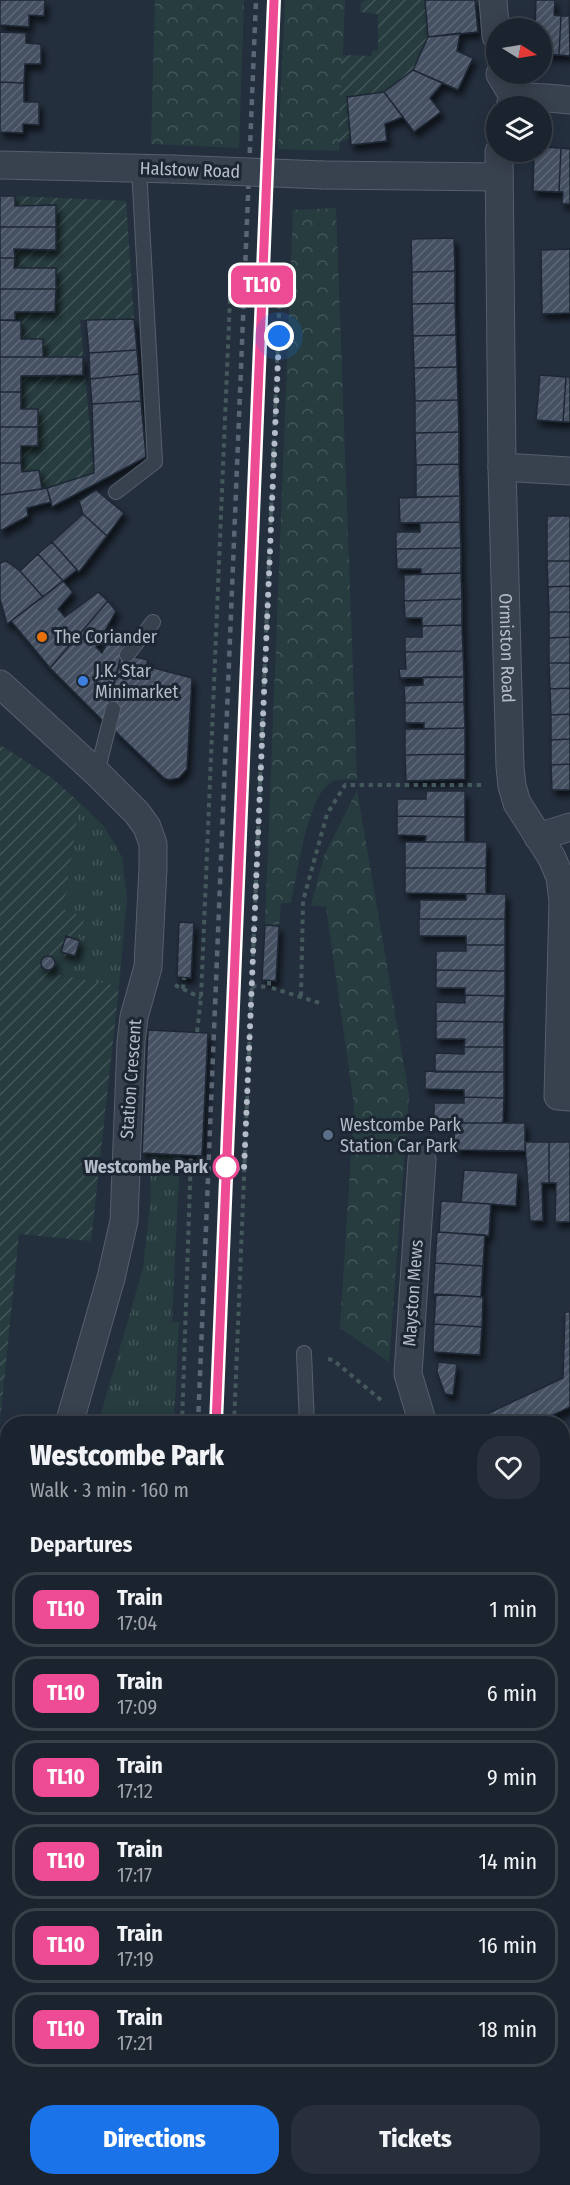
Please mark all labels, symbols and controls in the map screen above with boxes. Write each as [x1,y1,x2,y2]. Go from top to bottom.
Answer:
north arrow [486,18,552,84]
map controls [486,18,552,162]
button: layers [486,96,552,162]
street label: Halstow Road [139,157,241,183]
line badge: TL10 [220,266,304,304]
text: TL10 [243,272,281,298]
your location [264,321,294,351]
street label: Ormiston Road [494,593,519,703]
place label: The Coriander [54,626,158,648]
marker: The Coriander [35,630,49,644]
place label: J.K. Star Minimarket [95,660,178,703]
marker: J.K. Star Minimarket [76,674,90,688]
street label: Station Crescent [116,1018,146,1140]
place label: Westcombe Park Station Car Park [340,1114,461,1157]
marker: Westcombe Park Station Car Park [321,1128,335,1142]
marker: Westcombe Park [213,1154,239,1180]
place label: Westcombe Park [84,1156,209,1178]
street label: Mayston Mews [398,1239,428,1347]
button: heart [477,1436,540,1499]
text: Westcombe Park [30,1439,224,1472]
text: Walk · 3 min · 160 m [30,1478,189,1502]
text: Departures [30,1531,132,1558]
text: Train [117,1584,163,1611]
text: TL10 [47,1596,85,1622]
text: 1 min [489,1596,537,1623]
text: 17:04 [117,1611,157,1635]
text: Train [117,1668,163,1695]
text: TL10 [47,1680,85,1706]
text: 6 min [487,1680,537,1707]
text: 17:09 [117,1695,157,1719]
text: Train [117,1752,163,1779]
text: TL10 [47,1764,85,1790]
text: 9 min [487,1764,537,1791]
text: 17:12 [117,1779,153,1803]
text: Train [117,1836,163,1863]
text: TL10 [47,1848,85,1874]
text: 14 min [479,1848,537,1875]
text: 17:17 [117,1863,152,1887]
text: Train [117,1920,163,1947]
text: TL10 [47,1932,85,1958]
text: 16 min [478,1932,537,1959]
text: 17:19 [117,1947,154,1971]
text: Train [117,2004,163,2031]
text: TL10 [47,2016,85,2042]
text: 18 min [478,2016,537,2043]
text: 17:21 [117,2031,153,2055]
button: Directions [30,2105,279,2174]
button: Tickets [291,2105,540,2174]

